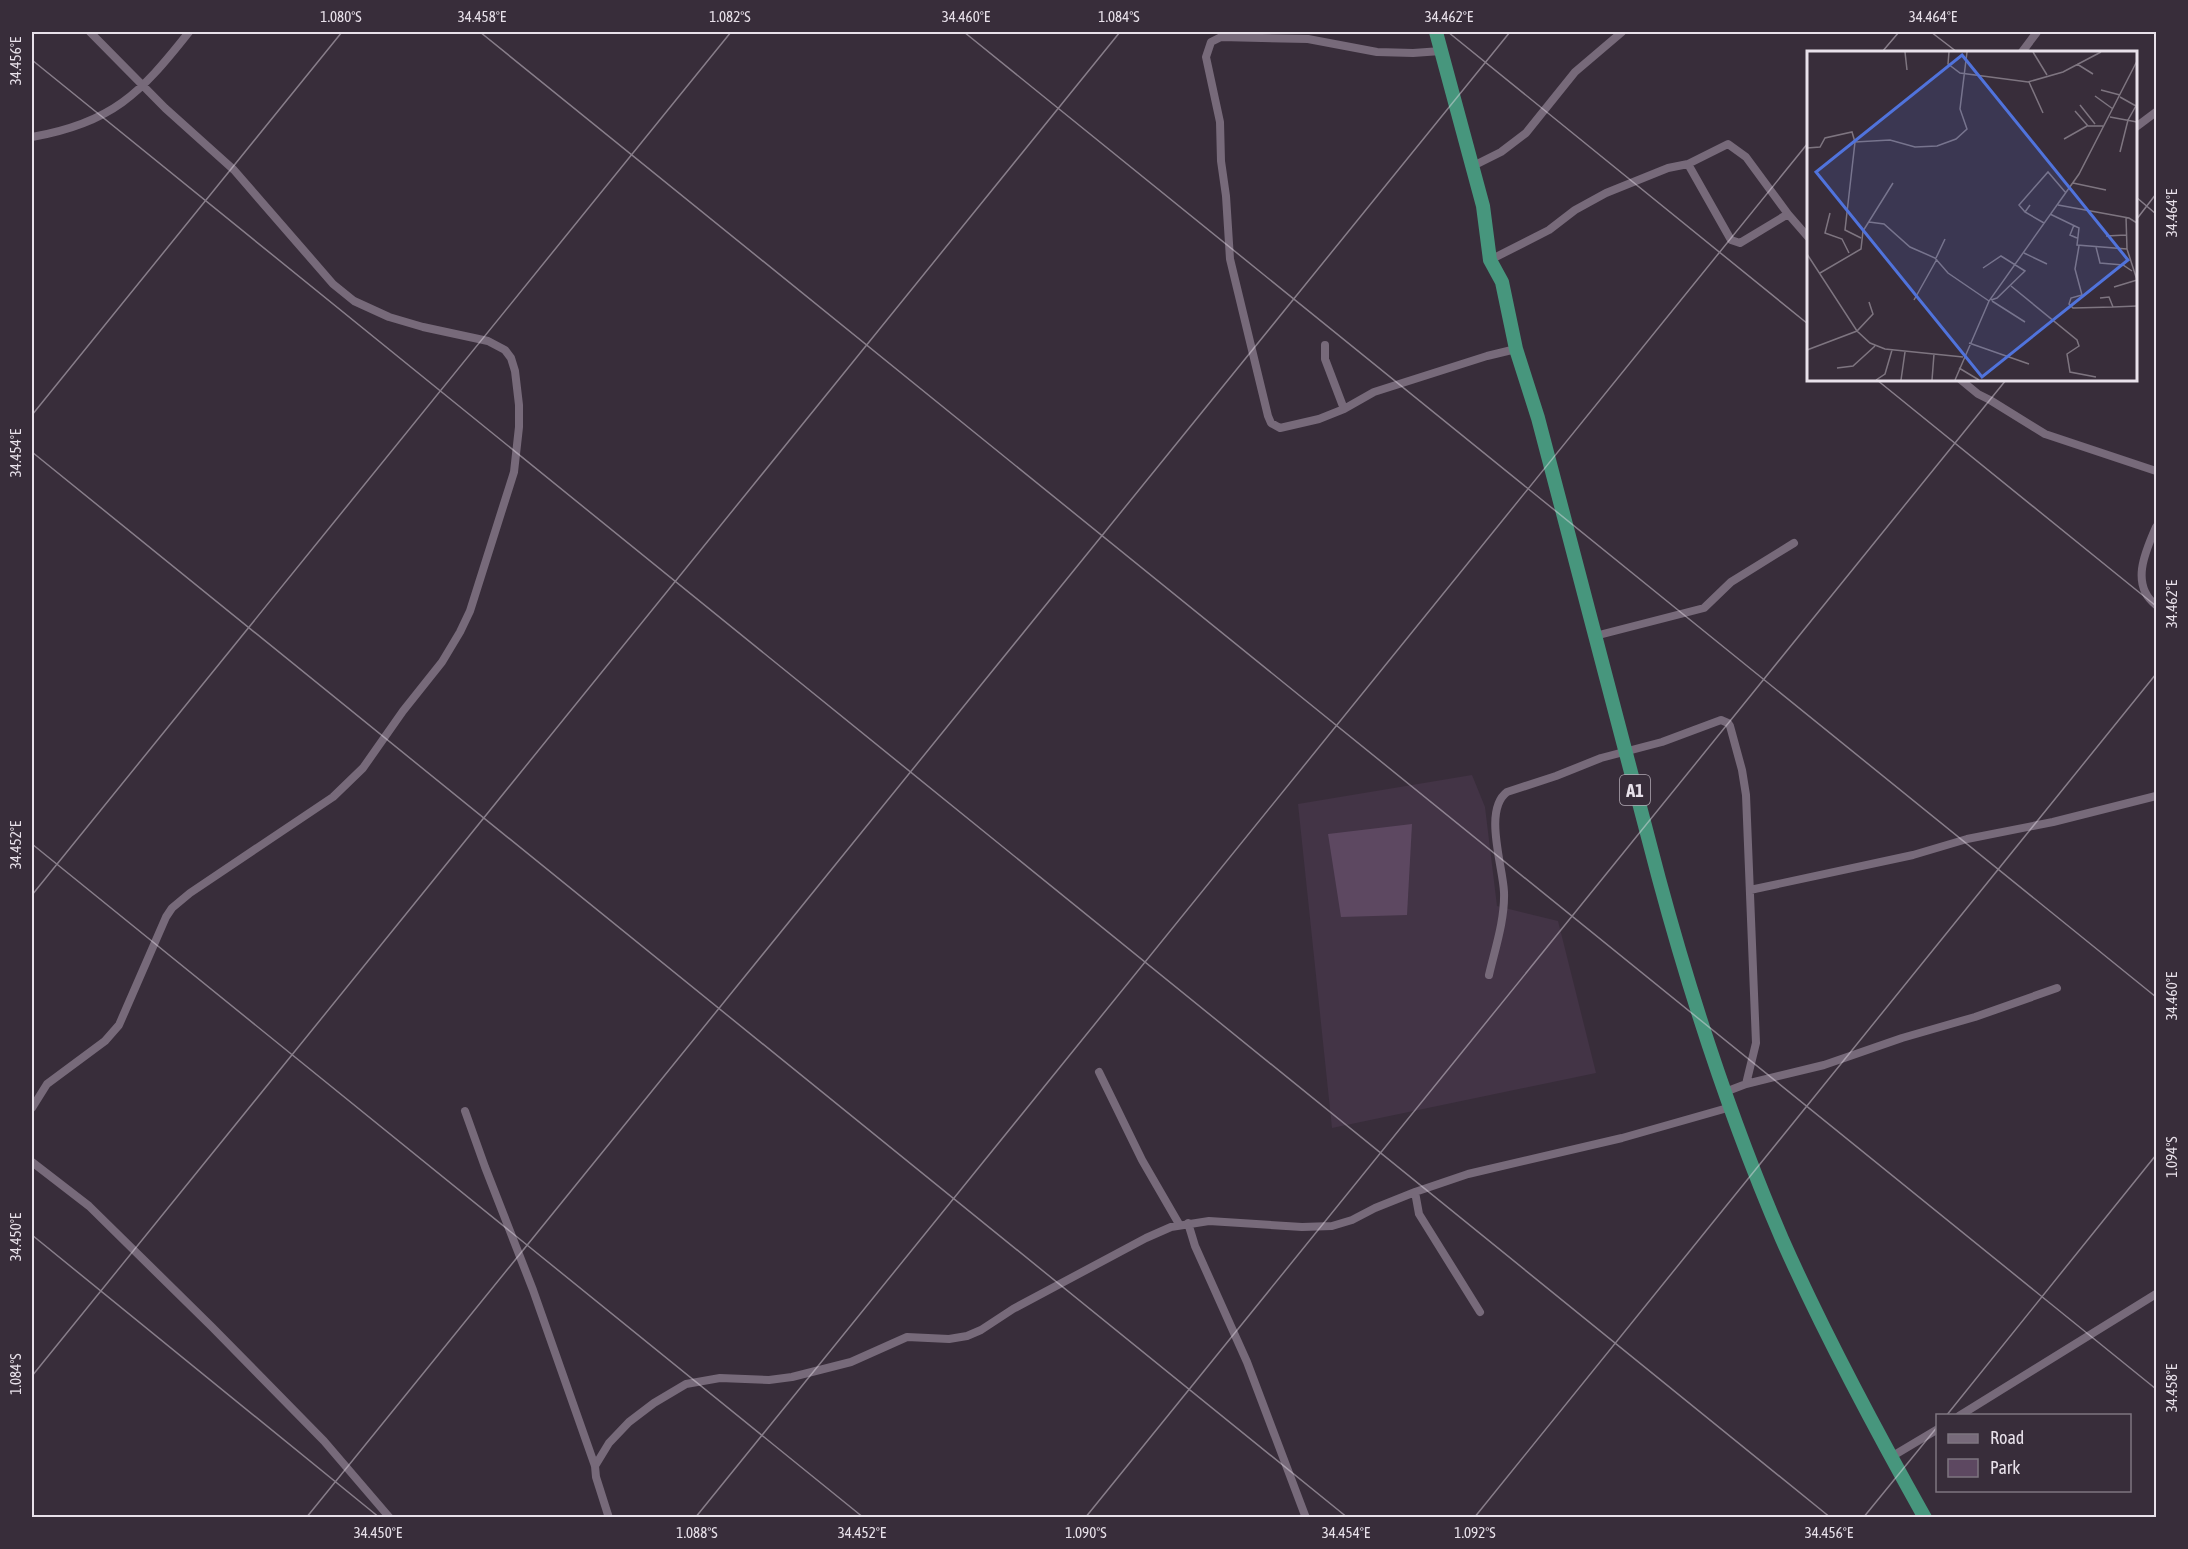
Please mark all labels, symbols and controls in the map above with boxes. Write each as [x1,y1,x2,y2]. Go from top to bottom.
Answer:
text: 1.080°S [320,8,362,25]
text: 34.458°E [458,8,507,25]
text: 1.082°S [709,8,751,25]
text: 34.460°E [942,8,991,25]
text: 1.084°S [1098,8,1140,25]
text: 34.462°E [1425,8,1474,25]
text: 34.464°E [1909,8,1958,25]
text: 34.456°E [7,36,24,85]
inset map [1807,51,2137,381]
text: 34.464°E [2163,188,2180,237]
text: 34.454°E [7,428,24,477]
text: 34.462°E [2163,579,2180,628]
road number: A1 [1620,775,1650,805]
text: 34.452°E [7,820,24,869]
text: 34.460°E [2163,971,2180,1020]
text: 1.094°S [2163,1136,2180,1178]
text: 34.450°E [7,1212,24,1261]
text: 1.084°S [7,1353,24,1395]
text: 34.458°E [2163,1363,2180,1412]
legend [1936,1414,2131,1492]
text: Road [1990,1427,2024,1448]
text: Park [1990,1457,2020,1478]
text: 34.450°E [354,1524,403,1541]
text: 1.088°S [676,1524,718,1541]
text: 34.452°E [838,1524,887,1541]
text: 1.090°S [1065,1524,1107,1541]
text: 34.454°E [1322,1524,1371,1541]
text: 1.092°S [1454,1524,1496,1541]
text: 34.456°E [1805,1524,1854,1541]

